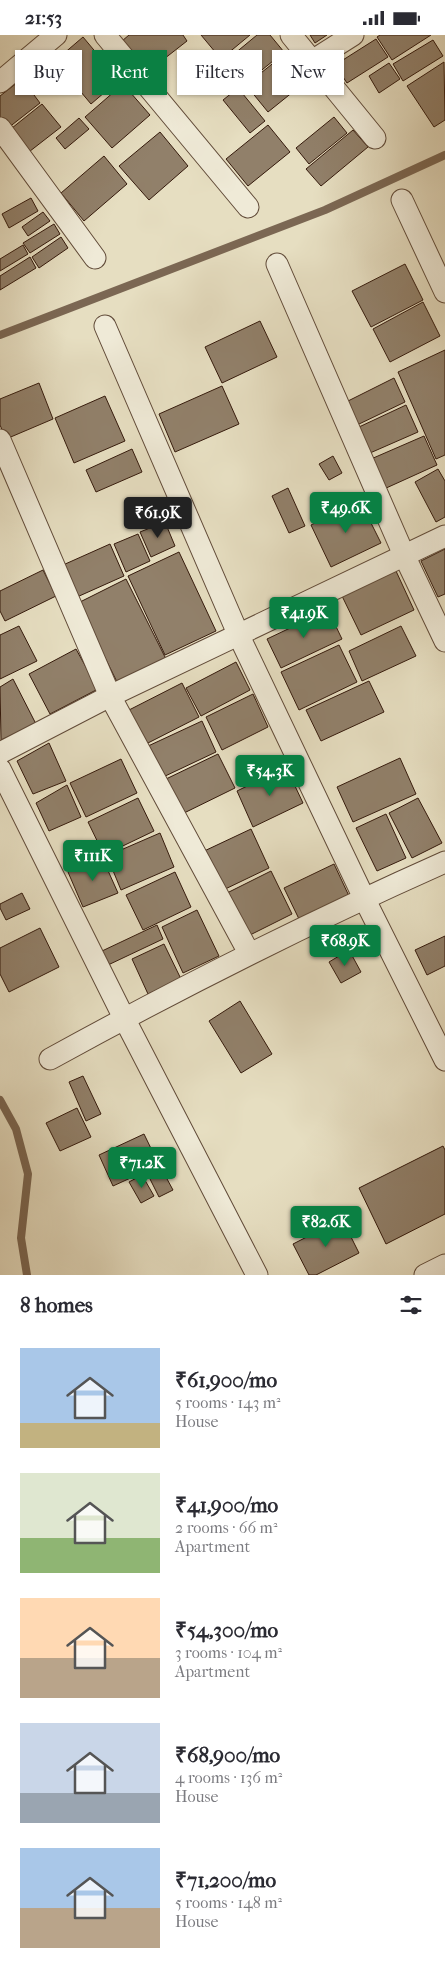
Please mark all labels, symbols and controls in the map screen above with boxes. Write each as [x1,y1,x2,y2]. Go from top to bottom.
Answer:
text: 21:53 [25,7,62,29]
chip: Buy [15,50,82,95]
chip: Rent [92,50,167,95]
chip: Filters [177,50,262,95]
chip: New [272,50,344,95]
pin: ₹49.6K [305,491,387,534]
pin: ₹61.9K [117,497,199,539]
text: ₹49.6K [321,498,371,517]
text: ₹61.9K [135,503,181,522]
pin: ₹41.9K [263,597,345,639]
text: ₹41.9K [280,603,328,622]
pin: ₹54.3K [229,755,311,797]
text: ₹54.3K [246,761,294,780]
pin: ₹111K [58,839,128,882]
text: ₹111K [74,846,112,865]
pin: ₹68.9K [304,925,386,967]
text: ₹68.9K [321,931,369,950]
pin: ₹71.2K [101,1147,183,1189]
text: ₹71.2K [119,1153,165,1172]
pin: ₹82.6K [285,1205,367,1248]
text: ₹82.6K [302,1212,350,1231]
icon: filters [397,1291,425,1319]
text: 8 homes [20,1293,93,1317]
icon: home [60,1368,120,1428]
text: ₹61,900/mo [175,1368,277,1392]
text: 5 rooms · 143 m² [175,1393,280,1412]
text: House [175,1412,218,1431]
icon: home [60,1493,120,1553]
text: ₹41,900/mo [175,1493,278,1517]
text: 2 rooms · 66 m² [175,1518,277,1537]
text: Apartment [175,1537,250,1556]
icon: home [60,1618,120,1678]
text: ₹54,300/mo [175,1618,278,1642]
text: 3 rooms · 104 m² [175,1643,282,1662]
text: Apartment [175,1662,250,1681]
icon: home [60,1743,120,1803]
text: ₹68,900/mo [175,1743,280,1767]
text: 4 rooms · 136 m² [175,1768,282,1787]
text: House [175,1787,218,1806]
icon: home [60,1868,120,1928]
text: ₹71,200/mo [175,1868,276,1892]
text: 5 rooms · 148 m² [175,1893,282,1912]
text: House [175,1912,218,1931]

